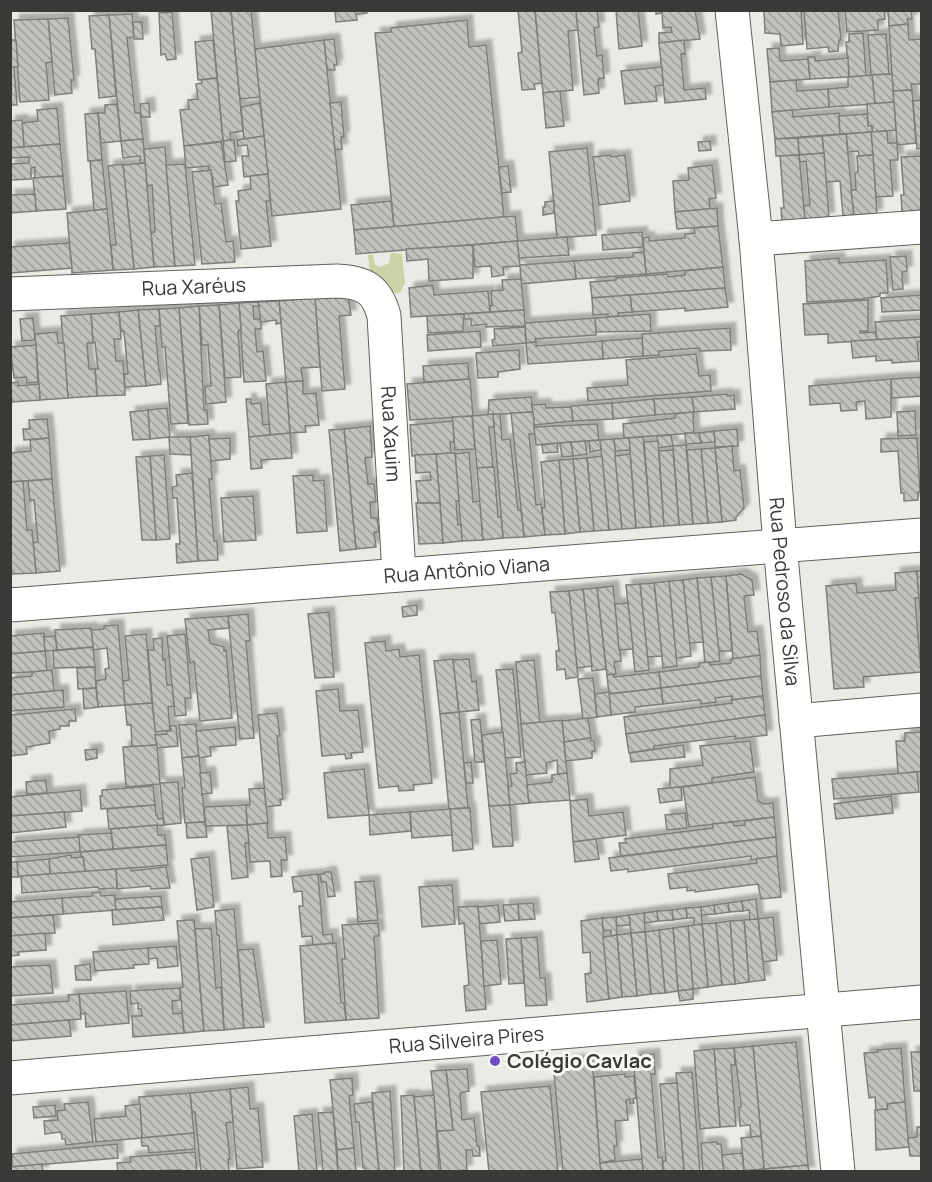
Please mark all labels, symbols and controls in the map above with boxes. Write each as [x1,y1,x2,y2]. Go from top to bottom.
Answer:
street label: Rua Xaréus [141,271,246,302]
street label: Rua Xauim [375,385,408,483]
street label: Rua Pedroso da Silva [763,496,807,687]
street label: Rua Antônio Viana [383,550,551,589]
street label: Rua Silveira Pires [388,1020,545,1059]
place label: Colégio Cavlac [507,1047,652,1074]
marker: Colégio Cavlac [488,1054,502,1068]

